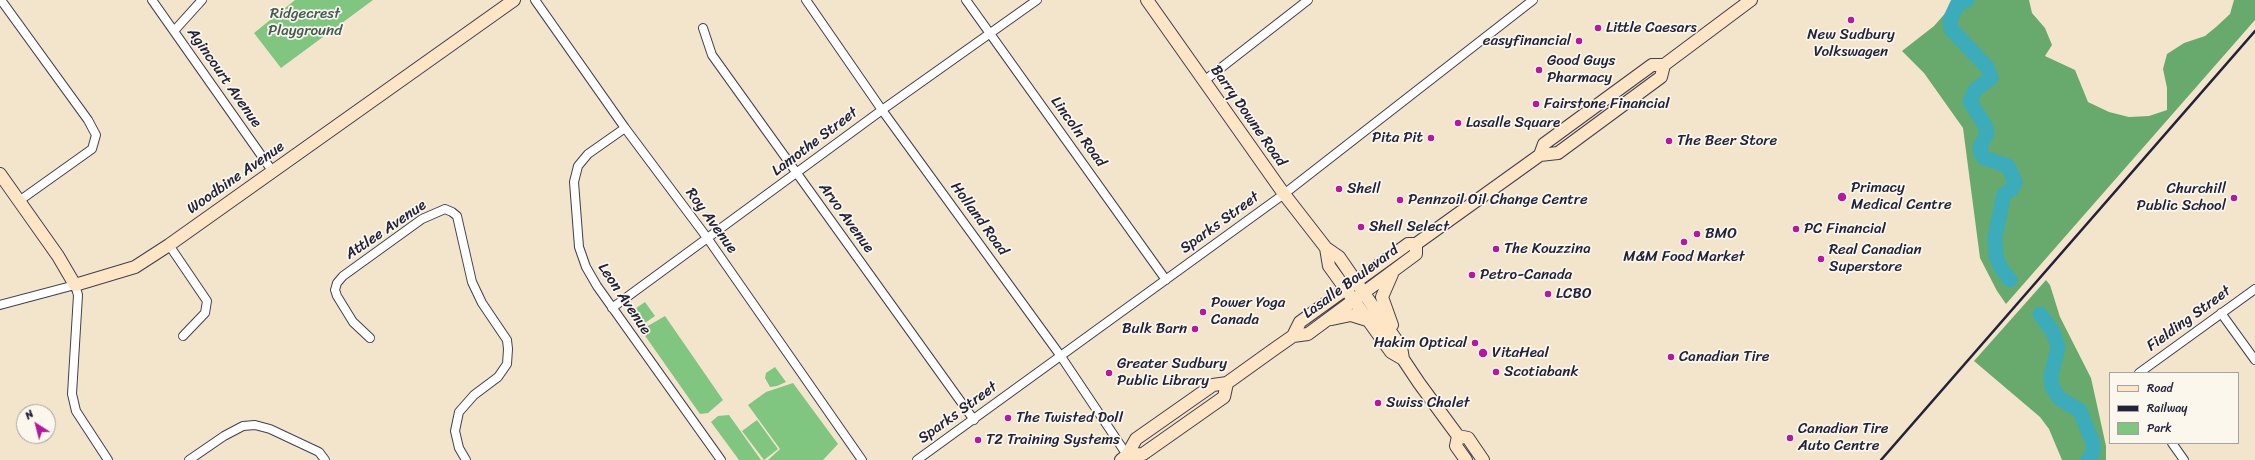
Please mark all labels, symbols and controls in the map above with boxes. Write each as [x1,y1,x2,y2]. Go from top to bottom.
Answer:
park label: Ridgecrest Playground [268,5,342,40]
marker: New Sudbury Volkswagen [1846,15,1856,25]
place label: Little Caesars [1606,19,1697,37]
marker: Little Caesars [1593,23,1603,33]
street label: Agincourt Avenue [183,25,265,131]
place label: New Sudbury Volkswagen [1807,26,1895,61]
place label: easyfinancial [1483,32,1571,50]
marker: easyfinancial [1574,36,1584,46]
place label: Good Guys Pharmacy [1547,52,1615,87]
street label: Barry Downe Road [1206,62,1290,170]
marker: Good Guys Pharmacy [1534,65,1544,75]
street label: Lincoln Road [1046,93,1110,171]
place label: Fairstone Financial [1544,95,1670,113]
marker: Fairstone Financial [1531,99,1541,109]
street label: Lamothe Street [769,104,861,180]
place label: Lasalle Square [1466,114,1560,132]
marker: Lasalle Square [1453,118,1463,128]
place label: Pita Pit [1372,129,1423,147]
place label: The Beer Store [1677,132,1777,150]
marker: Pita Pit [1426,133,1436,143]
marker: The Beer Store [1664,136,1674,146]
street label: Woodbine Avenue [184,138,288,218]
street label: Arvo Avenue [815,179,877,257]
street label: Holland Road [946,179,1012,259]
place label: Primacy Medical Centre [1851,179,1952,214]
place label: Shell [1347,180,1381,198]
place label: Churchill Public School [2137,180,2226,215]
marker: Shell [1334,184,1344,194]
street label: Roy Avenue [681,185,741,257]
street label: Sparks Street [1177,188,1263,258]
place label: Pennzoil Oil Change Centre [1408,191,1588,209]
marker: Primacy Medical Centre [1836,191,1848,203]
marker: Churchill Public School [2229,193,2239,203]
marker: Pennzoil Oil Change Centre [1395,195,1405,205]
street label: Attlee Avenue [342,196,430,264]
place label: Shell Select [1369,218,1449,236]
place label: PC Financial [1804,220,1886,238]
marker: Shell Select [1356,222,1366,232]
marker: PC Financial [1791,224,1801,234]
place label: BMO [1705,225,1737,243]
marker: BMO [1692,229,1702,239]
marker: M&M Food Market [1679,237,1689,247]
place label: The Kouzzina [1504,240,1591,258]
street label: Lasalle Boulevard [1300,241,1402,323]
place label: Real Canadian Superstore [1829,241,1922,276]
marker: The Kouzzina [1491,244,1501,254]
place label: M&M Food Market [1623,248,1745,266]
marker: Real Canadian Superstore [1816,254,1826,264]
street label: Leon Avenue [594,260,654,338]
place label: Petro-Canada [1480,266,1572,284]
marker: Petro-Canada [1467,270,1477,280]
street label: Fielding Street [2143,282,2235,356]
place label: LCBO [1556,285,1592,303]
marker: LCBO [1543,289,1553,299]
place label: Power Yoga Canada [1211,294,1285,329]
marker: Power Yoga Canada [1198,307,1208,317]
place label: Bulk Barn [1122,320,1187,338]
marker: Bulk Barn [1190,324,1200,334]
place label: Hakim Optical [1374,334,1467,352]
marker: Hakim Optical [1470,338,1480,348]
place label: VitaHeal [1492,344,1549,362]
marker: VitaHeal [1477,347,1489,359]
place label: Canadian Tire [1679,348,1769,366]
marker: Canadian Tire [1666,352,1676,362]
place label: Greater Sudbury Public Library [1117,355,1227,390]
place label: Scotiabank [1504,363,1578,381]
marker: Scotiabank [1491,367,1501,377]
marker: Greater Sudbury Public Library [1104,368,1114,378]
legend [2109,372,2239,444]
text: Road [2147,377,2173,399]
street label: Sparks Street [915,378,1001,448]
place label: Swiss Chalet [1386,394,1470,412]
text: Railway [2147,397,2188,419]
marker: Swiss Chalet [1373,398,1383,408]
north arrow [16,404,56,444]
text: N [21,405,38,425]
place label: The Twisted Doll [1016,409,1123,427]
marker: The Twisted Doll [1003,413,1013,423]
text: Park [2147,417,2172,439]
place label: Canadian Tire Auto Centre [1798,420,1888,455]
place label: T2 Training Systems [986,431,1120,449]
marker: Canadian Tire Auto Centre [1785,433,1795,443]
marker: T2 Training Systems [973,435,983,445]

